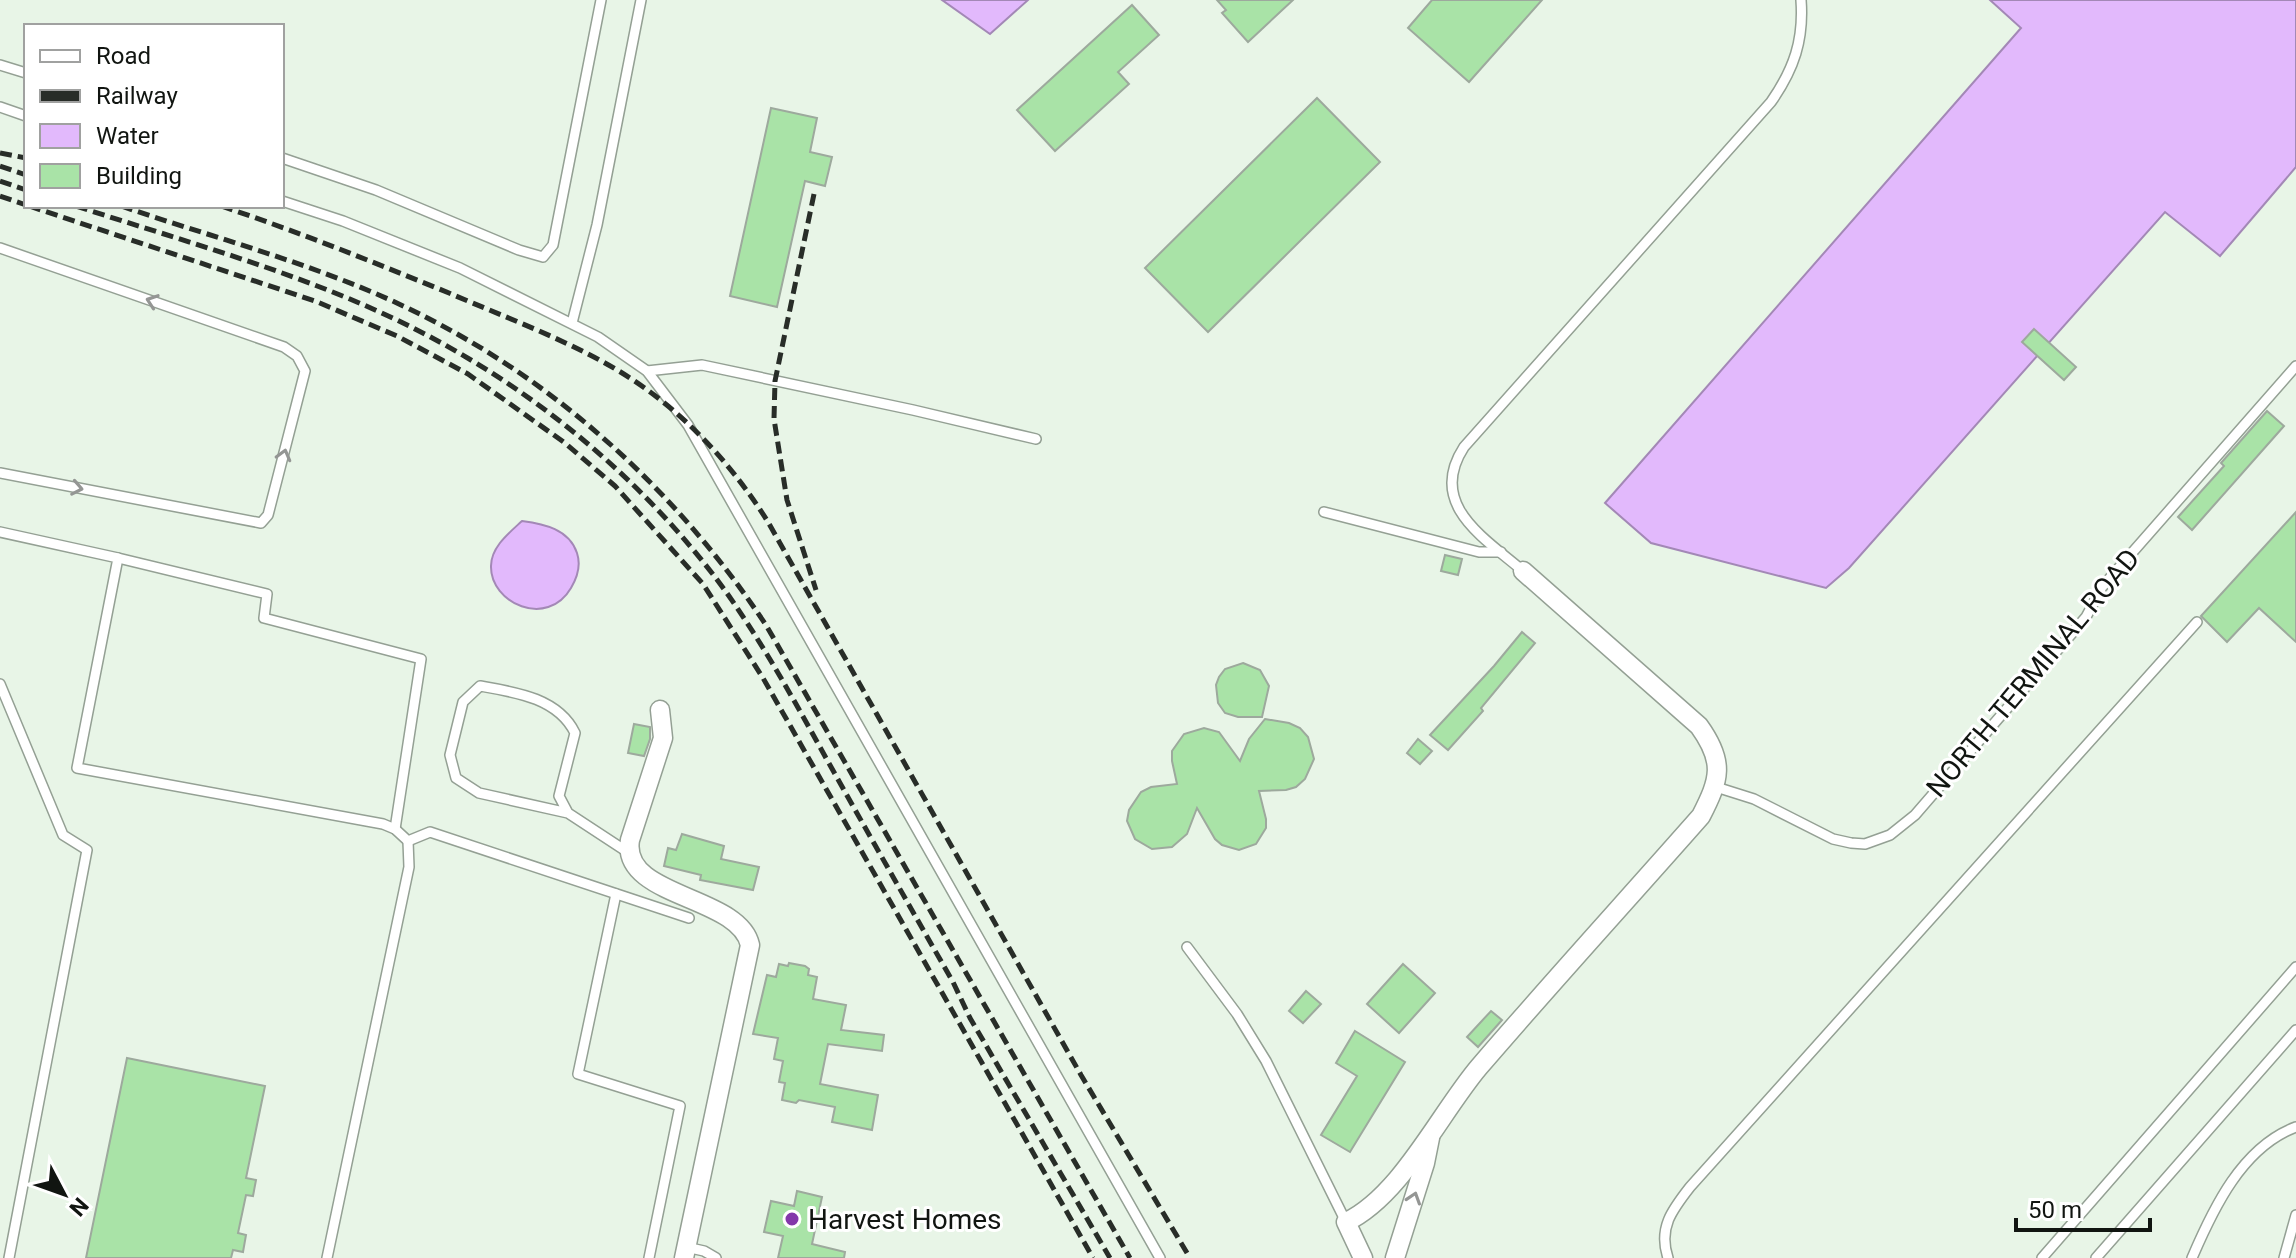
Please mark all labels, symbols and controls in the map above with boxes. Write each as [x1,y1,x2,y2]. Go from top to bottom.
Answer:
legend [24,24,284,208]
text: Road [96,42,151,70]
text: Railway [96,82,178,110]
text: Water [96,122,159,150]
text: Building [96,162,182,190]
one-way arrow [145,294,159,310]
one-way arrow [274,449,291,463]
one-way arrow [70,479,83,496]
street label: NORTH TERMINAL ROAD [1920,542,2146,804]
north arrow [24,1154,104,1234]
scale bar [2016,1182,2150,1232]
one-way arrow [1405,1192,1421,1205]
text: N [64,1193,93,1221]
text: 50 m [2028,1196,2082,1224]
place label: Harvest Homes [808,1203,1002,1236]
marker: Harvest Homes [783,1210,801,1228]

